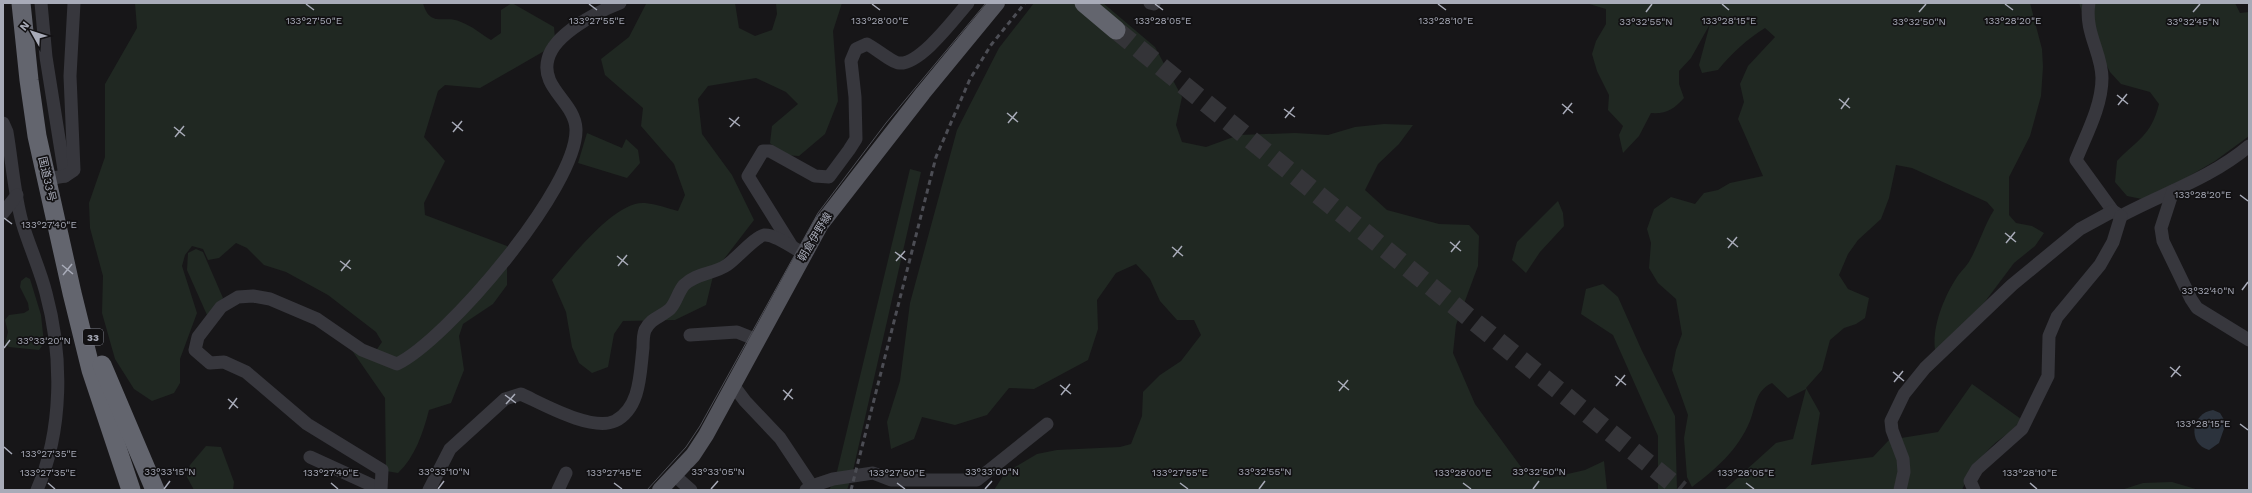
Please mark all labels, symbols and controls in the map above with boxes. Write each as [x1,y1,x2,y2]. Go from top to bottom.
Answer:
north arrow [12,12,52,52]
text: 133°27'50"E [286,15,342,26]
text: 133°27'55"E [569,15,625,26]
text: 133°28'00"E [851,15,909,26]
text: 133°28'05"E [1135,15,1191,26]
text: 133°28'10"E [1418,15,1474,26]
text: 133°28'15"E [1702,15,1756,26]
text: 133°28'20"E [1985,15,2041,26]
text: 33°32'55"N [1619,16,1673,27]
text: 33°32'50"N [1892,16,1946,27]
text: 33°32'45"N [2167,16,2219,27]
text: N [17,19,32,33]
street label: 国道33号 [36,155,58,203]
text: 133°28'20"E [2175,189,2231,200]
street label: 朝倉伊野線 [795,210,835,264]
text: 133°27'40"E [21,219,77,230]
text: 33°32'40"N [2181,285,2235,296]
road number: 33 [83,329,103,345]
text: 33°33'20"N [17,335,71,346]
text: 133°28'15"E [2176,418,2230,429]
text: 133°27'35"E [21,448,77,459]
text: 33°33'15"N [144,466,196,477]
text: 33°33'10"N [418,466,470,477]
text: 33°33'05"N [691,466,745,477]
text: 33°33'00"N [965,466,1019,477]
text: 33°32'55"N [1238,466,1292,477]
text: 33°32'50"N [1512,466,1566,477]
text: 133°27'35"E [20,467,76,478]
text: 133°27'40"E [303,467,359,478]
text: 133°27'45"E [586,467,642,478]
text: 133°27'50"E [869,467,925,478]
text: 133°27'55"E [1152,467,1208,478]
text: 133°28'00"E [1434,467,1492,478]
text: 133°28'05"E [1718,467,1774,478]
text: 133°28'10"E [2002,467,2058,478]

